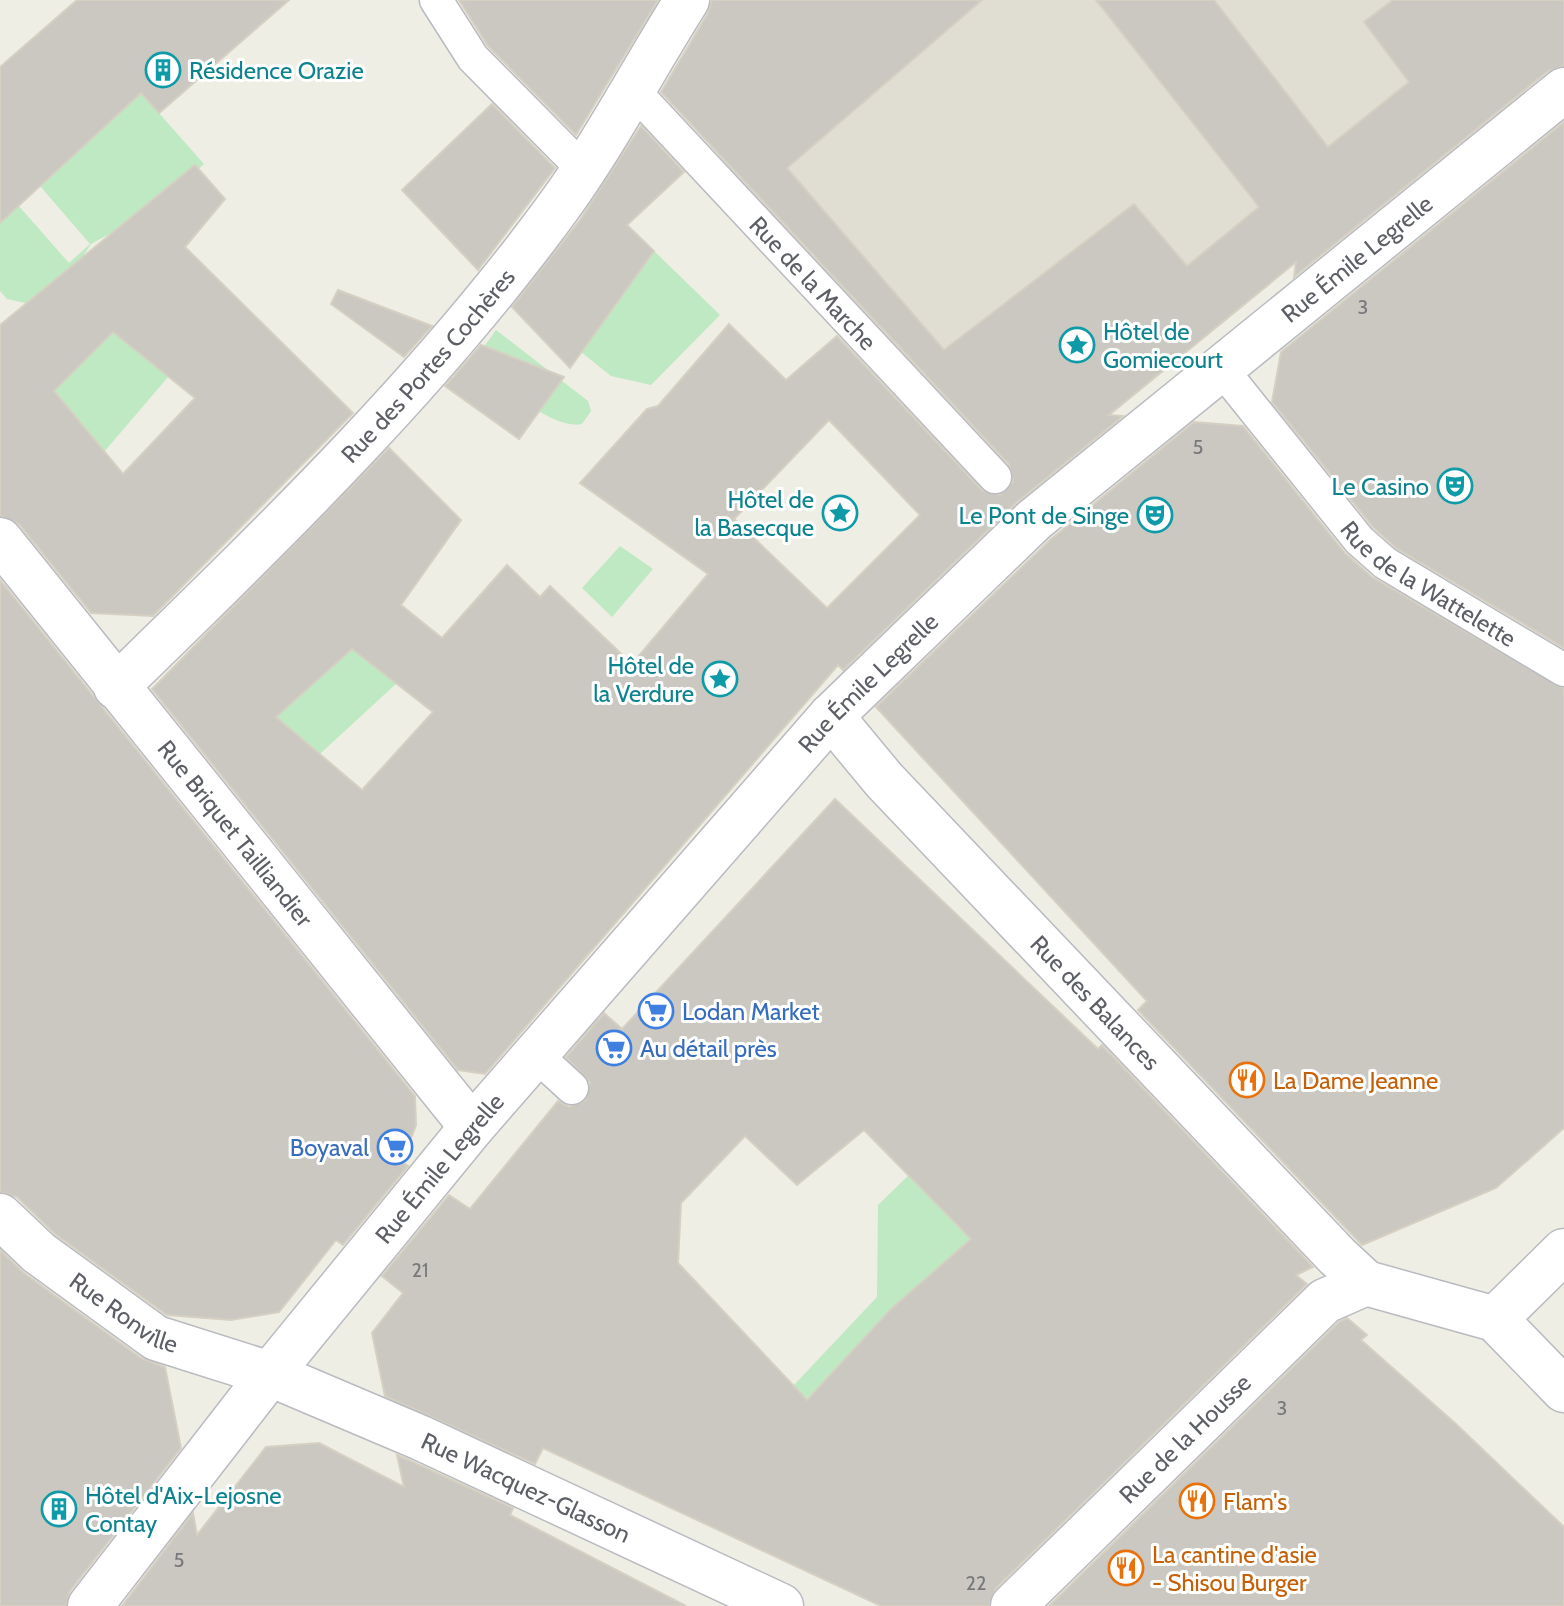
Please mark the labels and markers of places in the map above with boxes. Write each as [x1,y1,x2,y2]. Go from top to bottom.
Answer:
building icon: Résidence Orazie [144,51,182,89]
place label: Résidence Orazie [189,56,364,85]
place label: Hôtel de Gomiecourt [1103,317,1223,374]
place icon: Hôtel de Gomiecourt [1058,326,1096,364]
theatre icon: Le Casino [1436,467,1474,505]
place label: Le Casino [1332,472,1429,501]
place label: Hôtel de la Basecque [694,485,814,542]
place icon: Hôtel de la Basecque [821,494,859,532]
theatre icon: Le Pont de Singe [1136,496,1174,534]
place label: Le Pont de Singe [959,501,1129,530]
place label: Hôtel de la Verdure [593,651,694,708]
place icon: Hôtel de la Verdure [701,660,739,698]
supermarket icon: Lodan Market [637,992,675,1030]
place label: Lodan Market [682,997,820,1026]
supermarket icon: Au détail près [595,1029,633,1067]
place label: Au détail près [640,1034,777,1063]
restaurant icon: La Dame Jeanne [1228,1061,1266,1099]
place label: La Dame Jeanne [1273,1066,1438,1095]
supermarket icon: Boyaval [376,1128,414,1166]
place label: Boyaval [290,1133,369,1162]
place label: Hôtel d'Aix-Lejosne Contay [85,1481,282,1538]
restaurant icon: Flam's [1178,1482,1216,1520]
place label: Flam's [1223,1487,1287,1516]
building icon: Hôtel d'Aix-Lejosne Contay [40,1490,78,1528]
place label: La cantine d'asie - Shisou Burger [1152,1540,1317,1597]
restaurant icon: La cantine d'asie - Shisou Burger [1107,1549,1145,1587]

